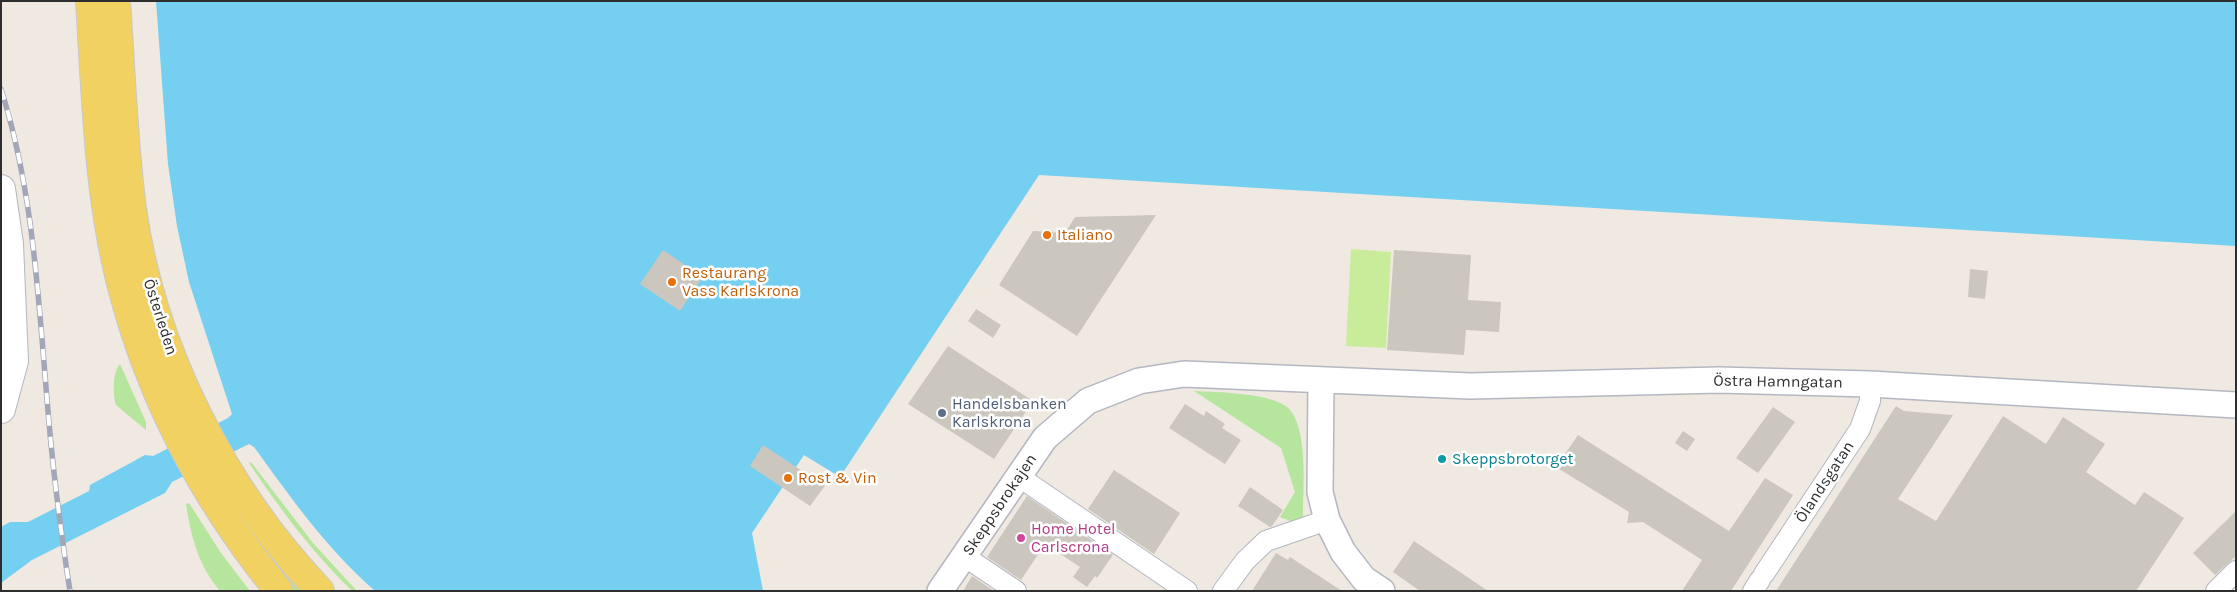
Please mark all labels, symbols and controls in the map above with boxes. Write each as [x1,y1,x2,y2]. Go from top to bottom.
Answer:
place label: Italiano [1057,225,1113,245]
marker: Italiano [1041,229,1053,241]
place label: Restaurang Vass Karlskrona [682,263,799,301]
marker: Restaurang Vass Karlskrona [666,276,678,288]
street label: Österleden [139,277,181,357]
street label: Östra Hamngatan [1713,371,1843,393]
place label: Handelsbanken Karlskrona [952,394,1067,432]
marker: Handelsbanken Karlskrona [936,407,948,419]
street label: Ölandsgatan [1791,438,1859,526]
place label: Skeppsbrotorget [1452,449,1574,469]
street label: Skeppsbrokajen [959,450,1041,560]
marker: Skeppsbrotorget [1436,453,1448,465]
place label: Rost & Vin [798,468,877,488]
marker: Rost & Vin [782,472,794,484]
place label: Home Hotel Carlscrona [1031,519,1116,557]
marker: Home Hotel Carlscrona [1015,532,1027,544]

